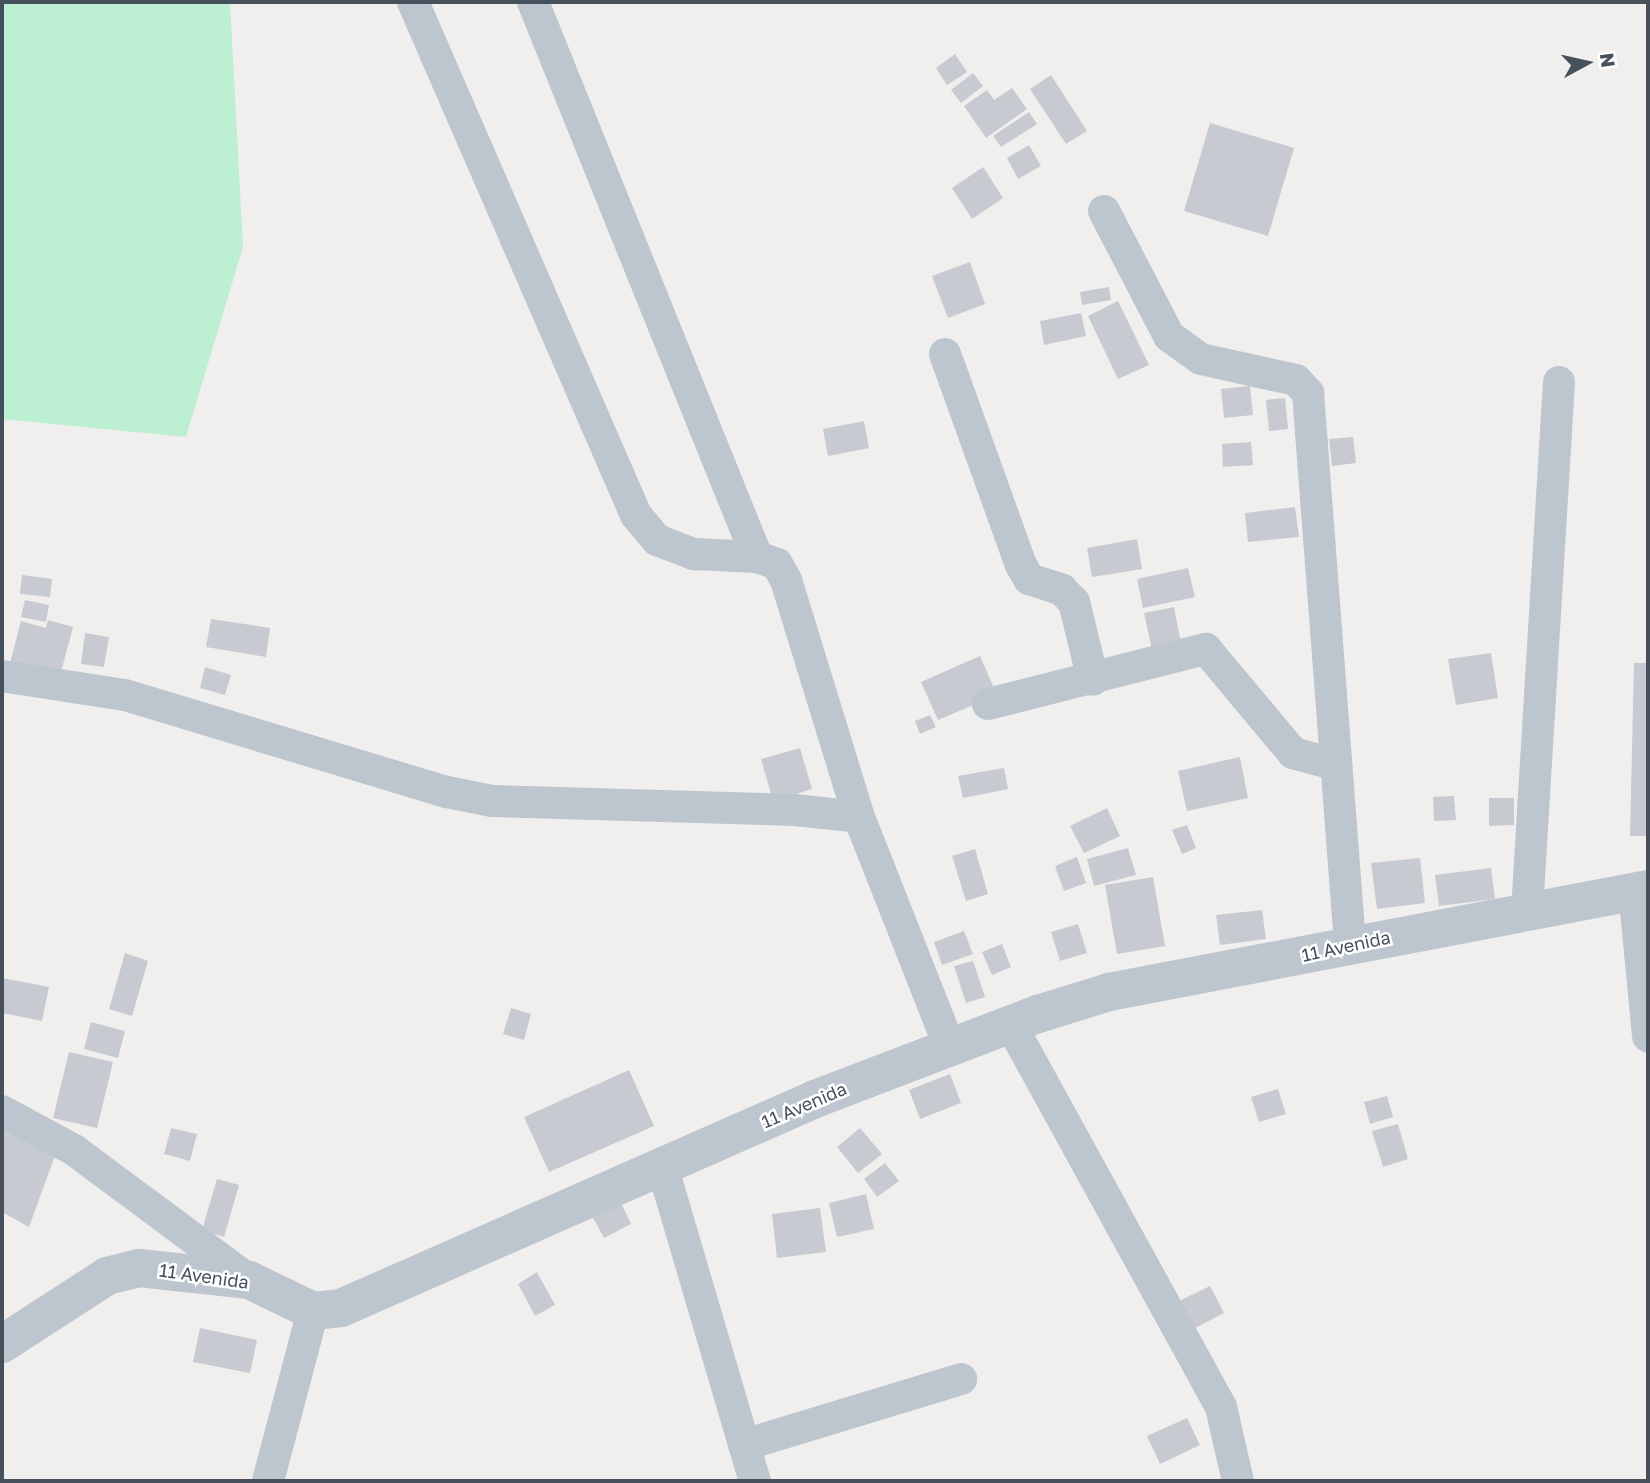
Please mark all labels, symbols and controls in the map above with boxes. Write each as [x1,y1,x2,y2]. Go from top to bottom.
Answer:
north arrow [1552,28,1622,98]
text: N [1596,51,1621,69]
street label: 11 Avenida [1300,926,1392,966]
street label: 11 Avenida [758,1077,850,1133]
street label: 11 Avenida [158,1259,250,1293]

